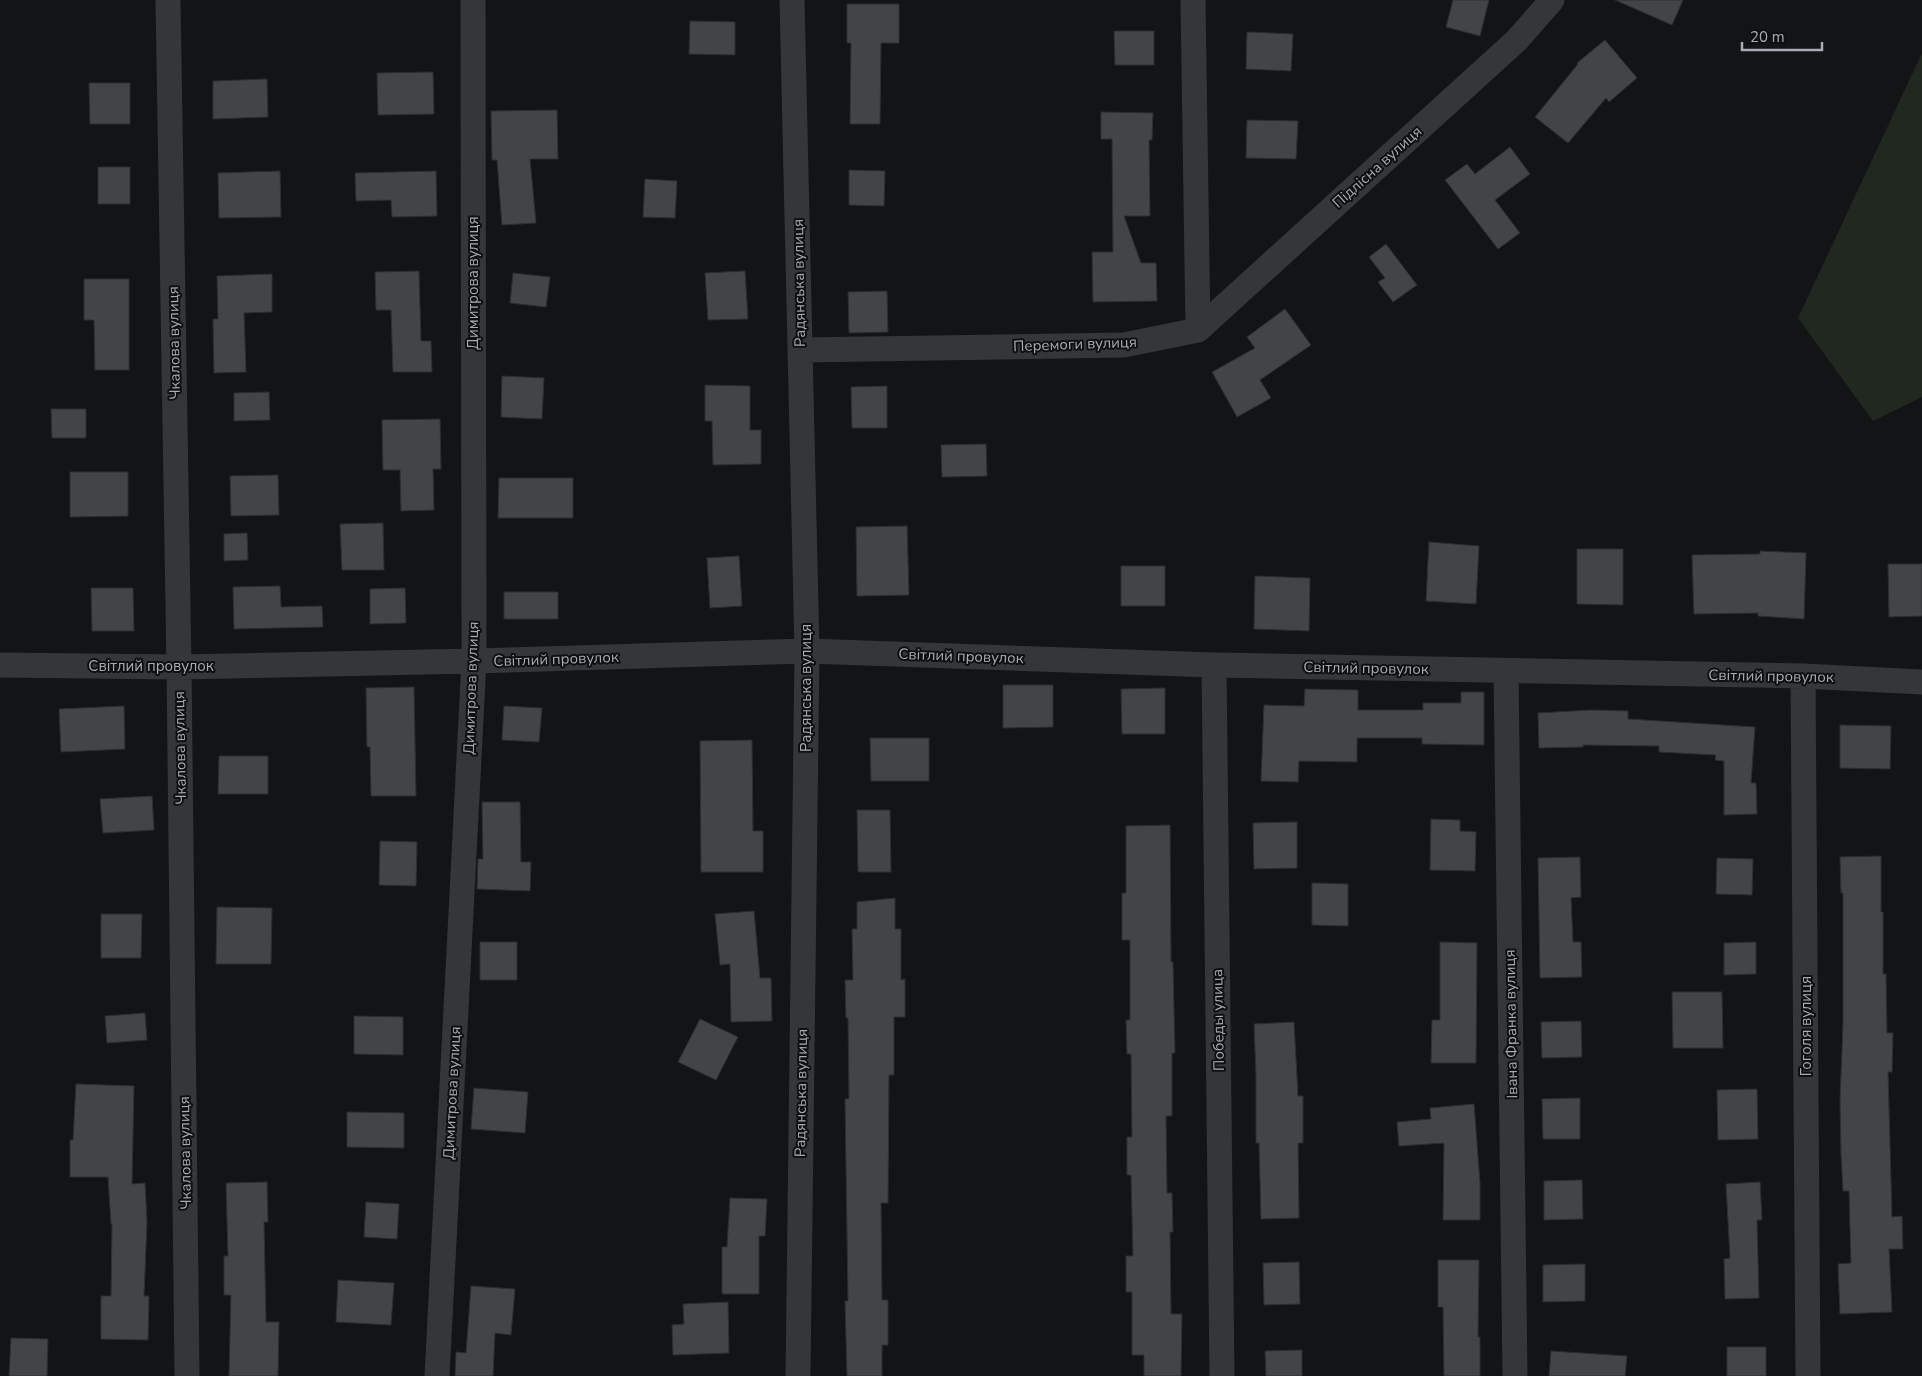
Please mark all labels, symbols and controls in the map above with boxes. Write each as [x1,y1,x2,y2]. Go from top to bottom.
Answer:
scale bar [1742,20,1822,52]
text: 20 m [1750,27,1785,47]
street label: Підлісна вулиця [1328,121,1426,213]
street label: Димитрова вулиця [463,216,483,350]
street label: Радянська вулиця [788,219,810,347]
street label: Чкалова вулиця [163,286,185,400]
street label: Перемоги вулиця [1013,332,1137,356]
street label: Димитрова вулиця [459,621,483,755]
street label: Радянська вулиця [796,624,816,752]
street label: Світлий провулок [898,644,1024,668]
street label: Світлий провулок [493,647,619,671]
street label: Світлий провулок [88,656,214,676]
street label: Світлий провулок [1303,657,1429,679]
street label: Світлий провулок [1708,665,1834,687]
street label: Чкалова вулиця [169,691,191,805]
street label: Івана Франка вулиця [1500,949,1522,1099]
street label: Победы улица [1207,969,1229,1071]
street label: Гоголя вулиця [1796,976,1816,1076]
street label: Димитрова вулиця [439,1026,465,1160]
street label: Радянська вулиця [790,1029,812,1157]
street label: Чкалова вулиця [174,1096,196,1210]

